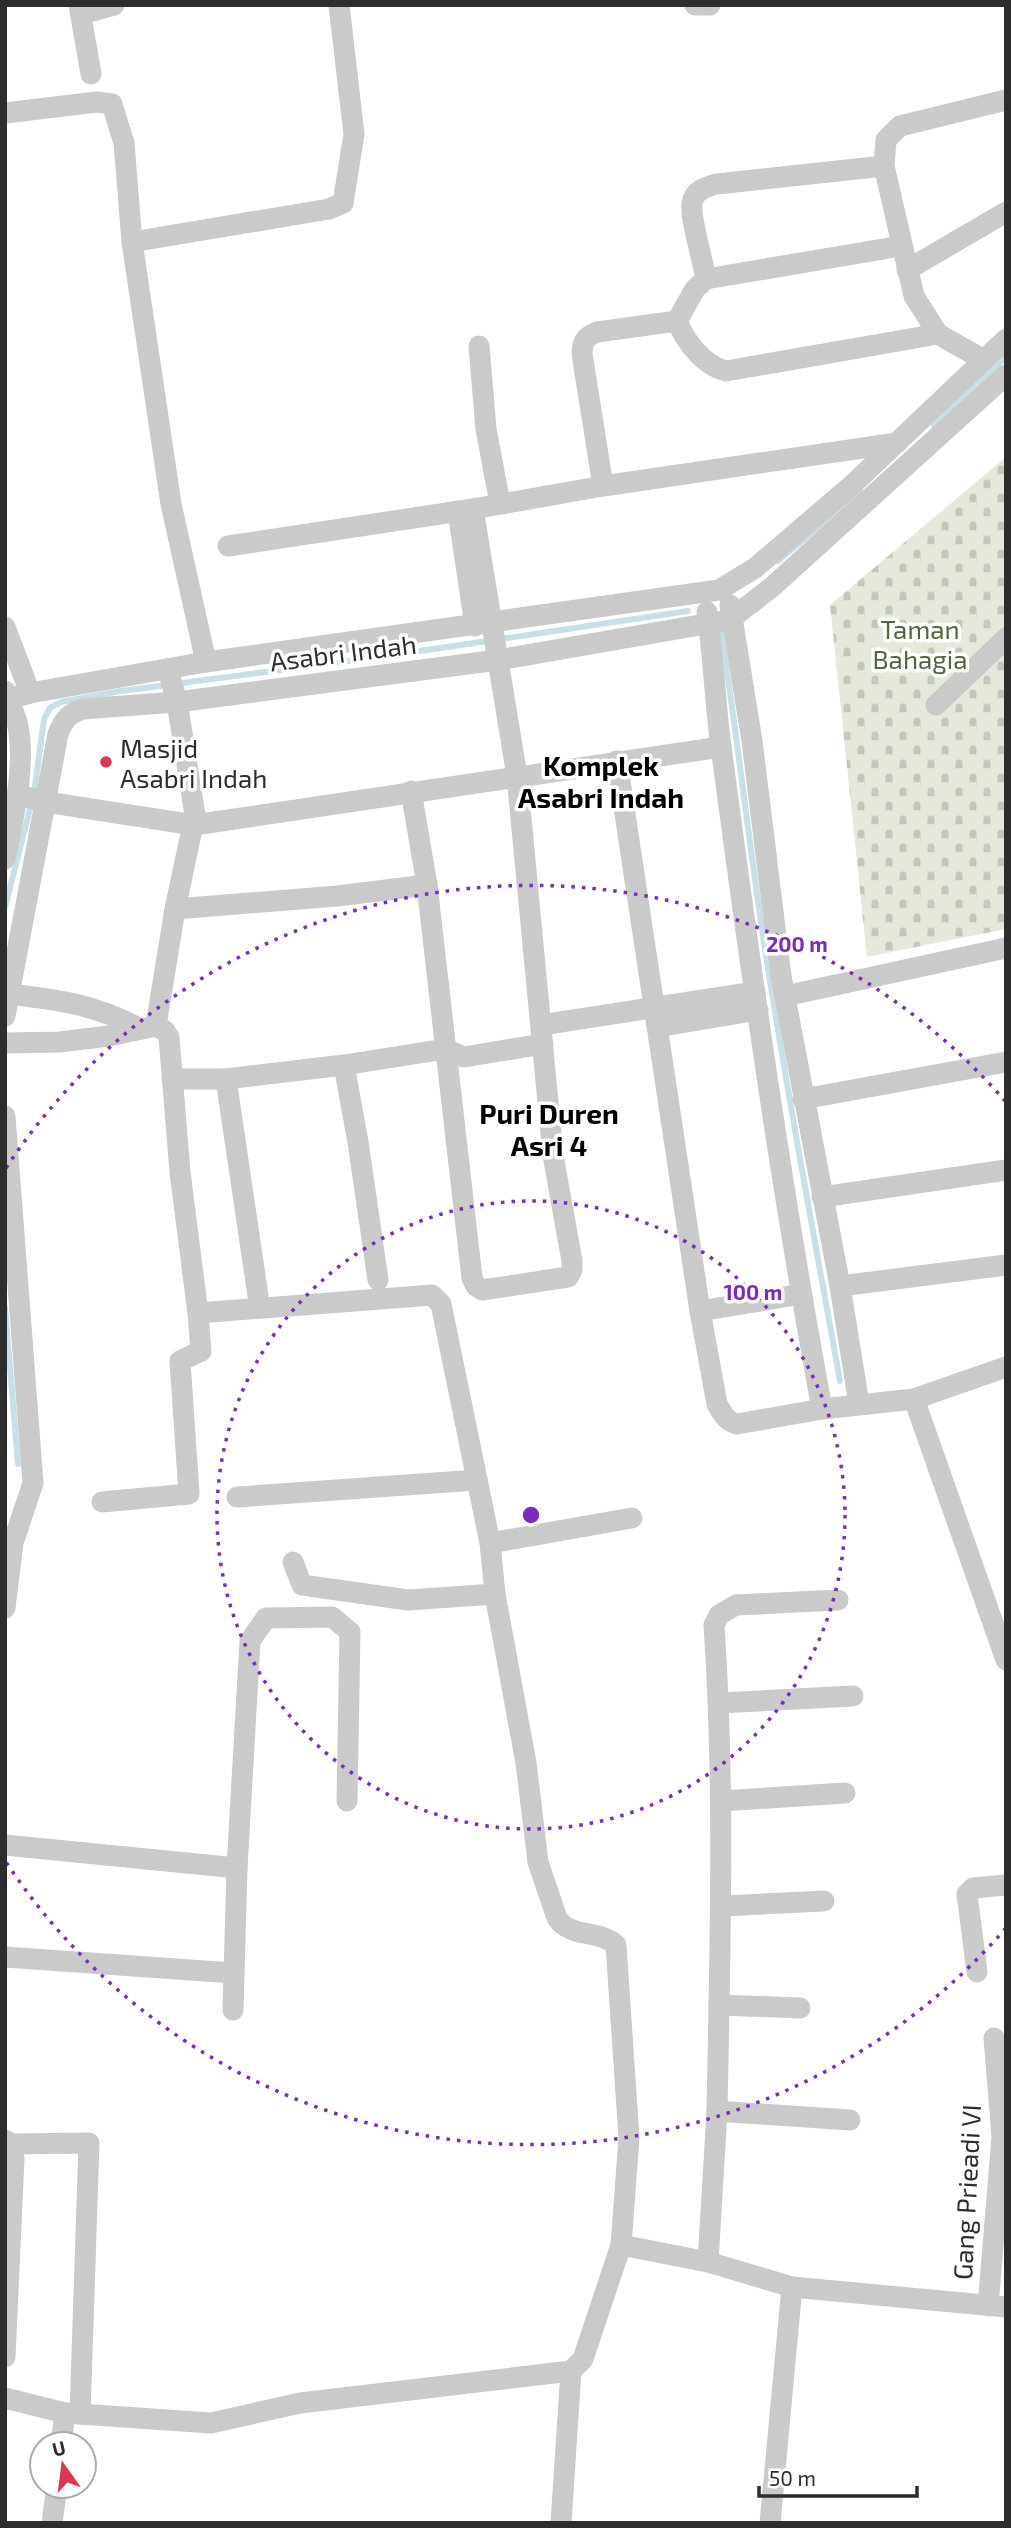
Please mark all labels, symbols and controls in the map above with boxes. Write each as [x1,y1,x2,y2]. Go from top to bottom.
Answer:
park label: Taman Bahagia [872,613,968,674]
street label: Asabri Indah [268,628,418,676]
place label: Masjid Asabri Indah [120,732,267,793]
district label: Komplek Asabri Indah [518,748,684,814]
marker: Masjid Asabri Indah [98,754,114,770]
text: 200 m [766,931,828,956]
district label: Puri Duren Asri 4 [479,1096,619,1162]
text: 100 m [724,1279,782,1304]
centre of rings [519,1503,543,1527]
street label: Gang Prieadi VI [946,2103,986,2281]
north arrow [28,2430,98,2500]
text: U [50,2435,68,2461]
scale bar [759,2454,916,2498]
text: 50 m [769,2465,816,2490]

